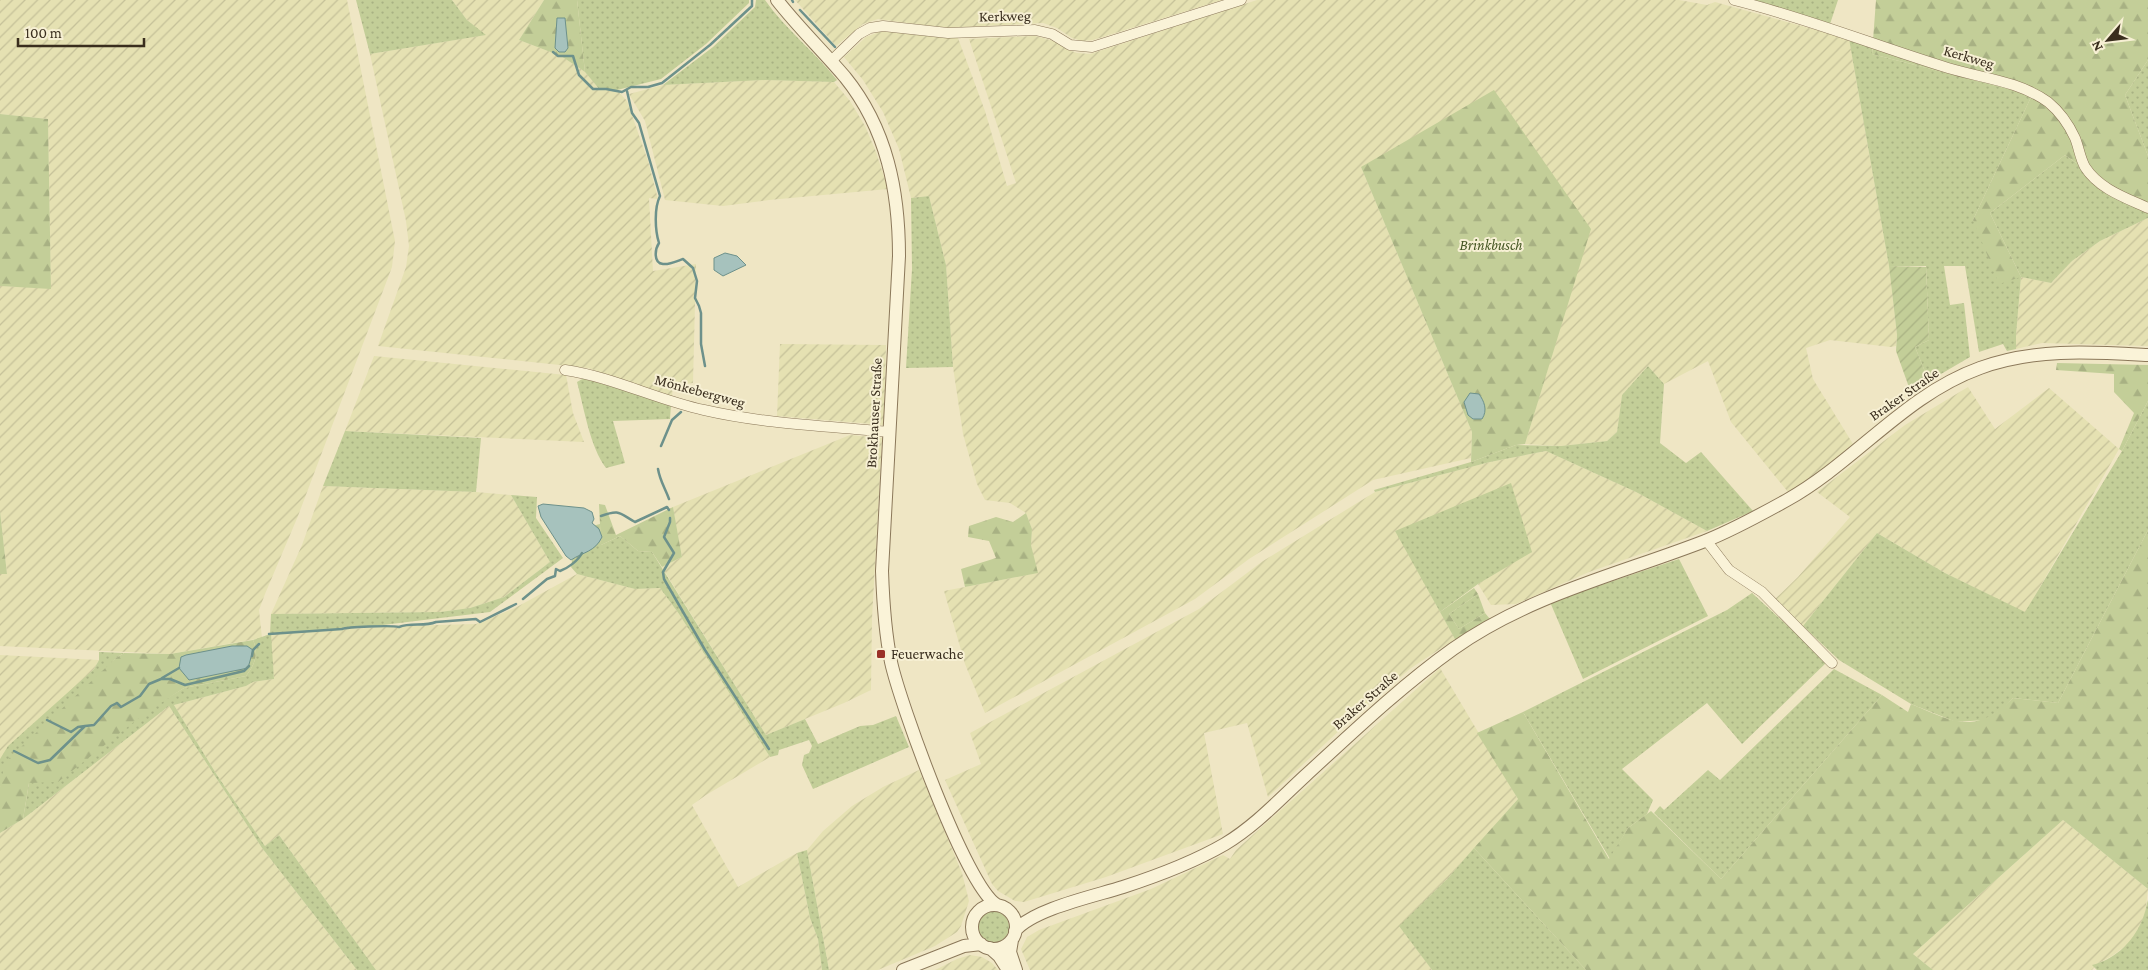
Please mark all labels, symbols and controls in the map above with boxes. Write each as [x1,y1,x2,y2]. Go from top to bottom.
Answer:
street label: Kerkweg [979,8,1031,25]
scale bar [18,15,144,47]
north arrow [2083,15,2133,65]
text: 100 m [25,25,62,41]
text: N [2087,38,2106,54]
street label: Kerkweg [1942,42,1996,73]
park label: Brinkbusch [1460,237,1522,253]
street label: Brokhauser Straße [863,357,885,468]
street label: Braker Straße [1866,364,1942,424]
street label: Mönkebergweg [653,371,747,412]
place label: Feuerwache [891,646,964,662]
marker: Feuerwache [875,648,887,660]
street label: Braker Straße [1329,667,1401,733]

